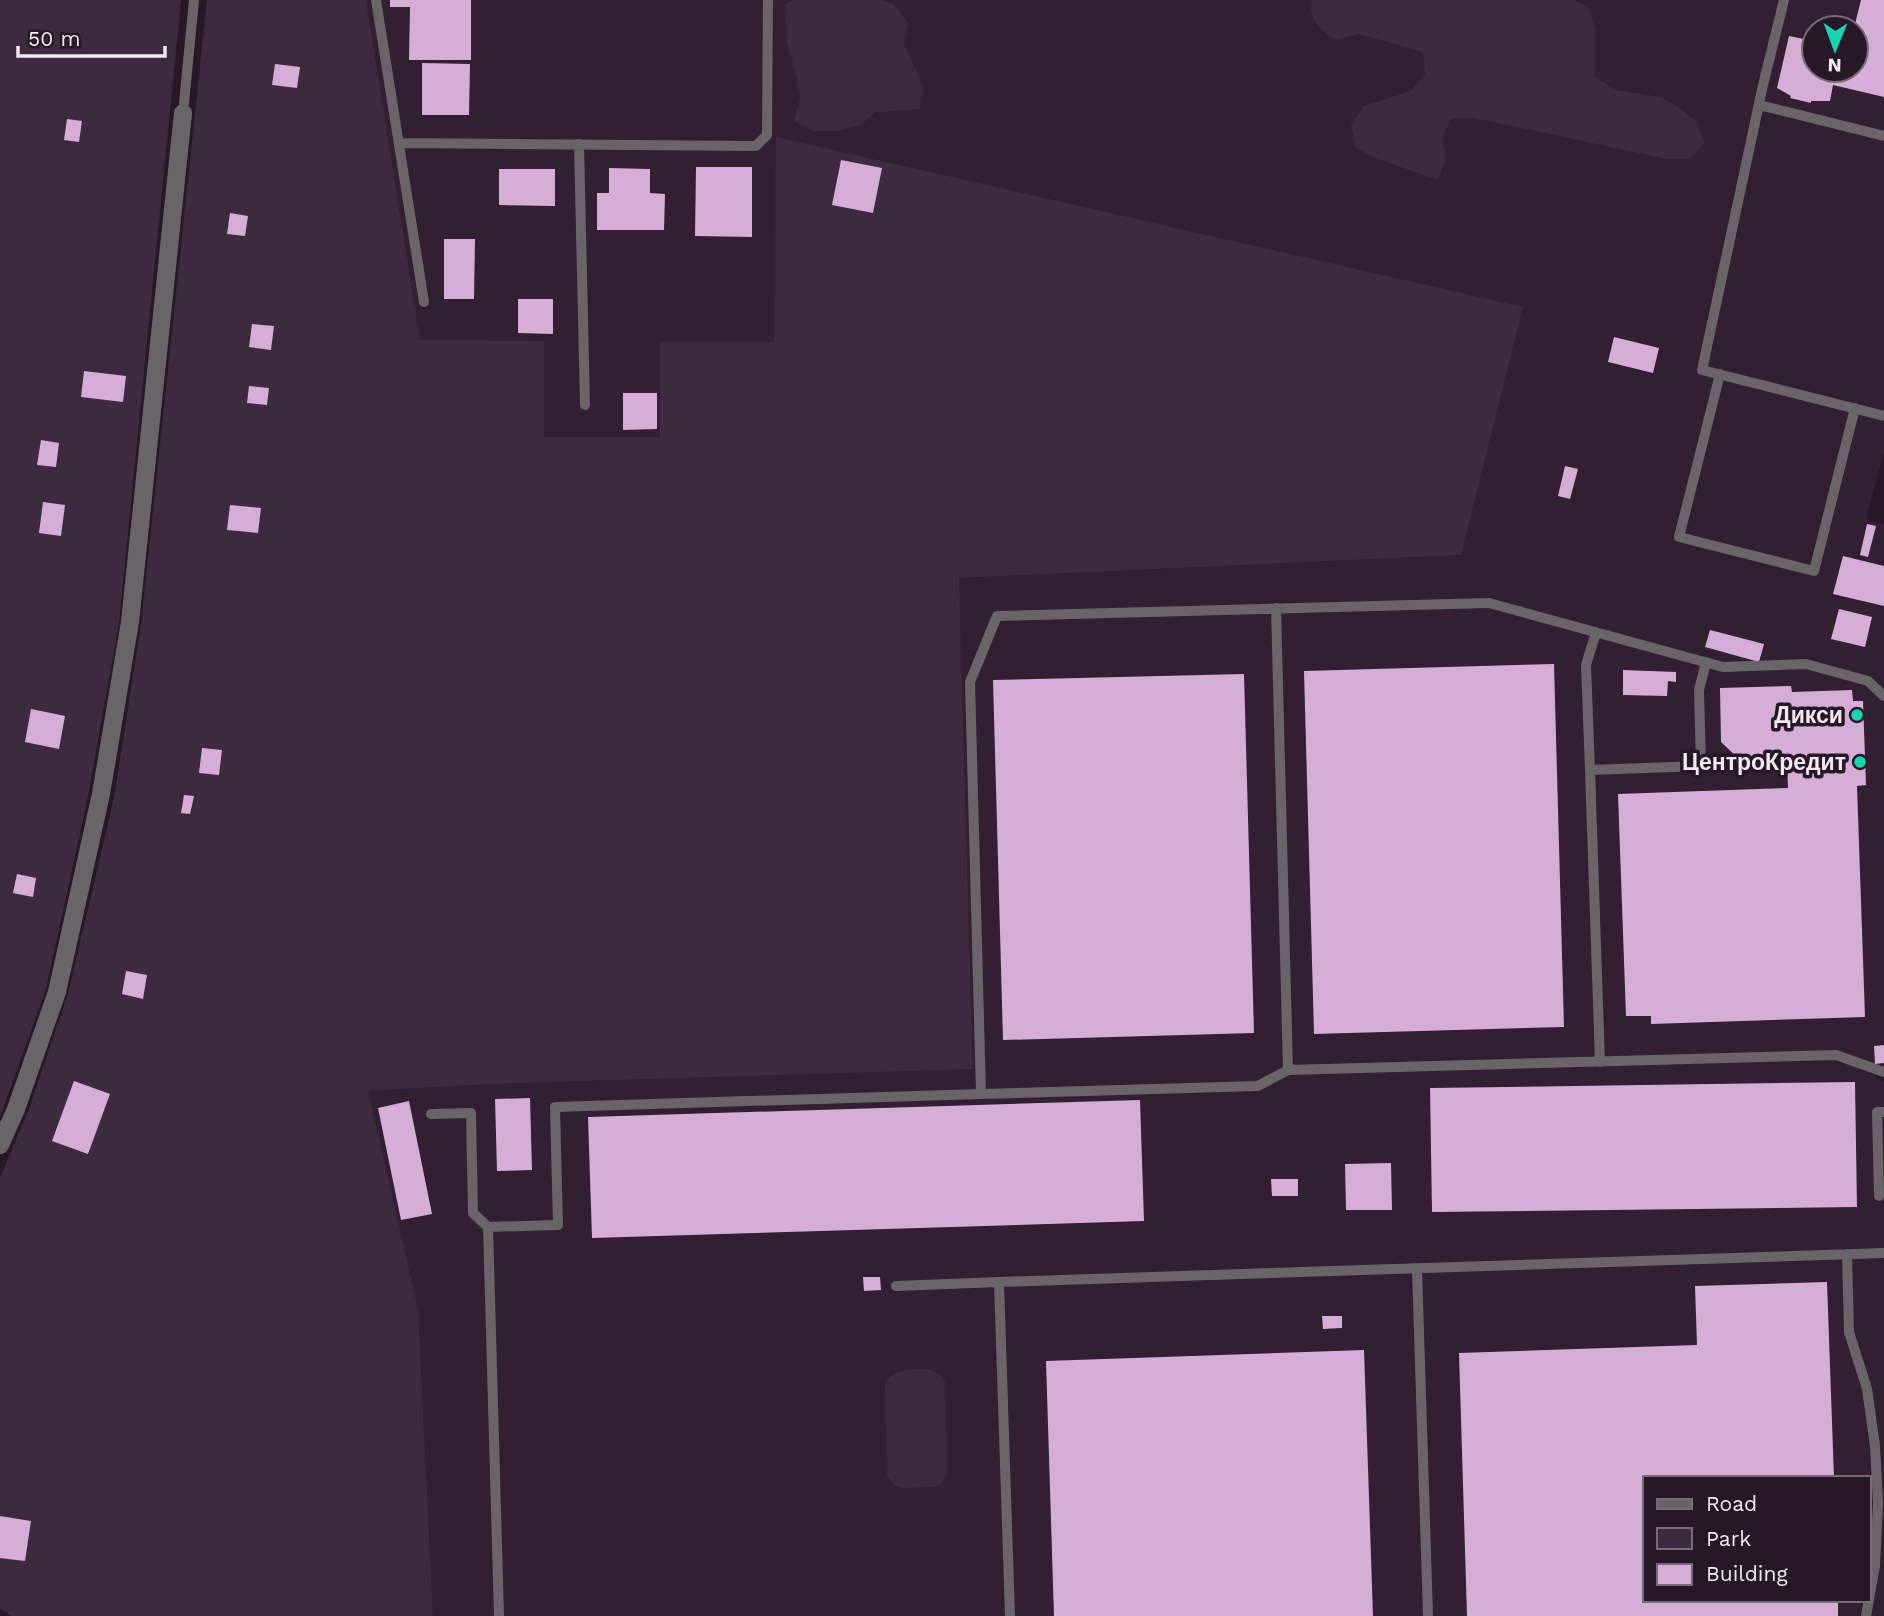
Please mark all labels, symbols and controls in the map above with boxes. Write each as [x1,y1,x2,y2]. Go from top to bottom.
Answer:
scale bar [18,14,164,58]
north arrow [1800,14,1870,84]
text: 50 m [28,26,80,51]
text: N [1827,54,1842,77]
place label: Дикси [1774,702,1843,729]
marker: Дикси [1849,707,1865,723]
place label: ЦентроКредит [1682,749,1846,776]
marker: ЦентроКредит [1852,754,1868,770]
legend [1643,1476,1870,1602]
text: Road [1706,1491,1757,1516]
text: Park [1706,1526,1751,1551]
text: Building [1706,1561,1788,1586]

